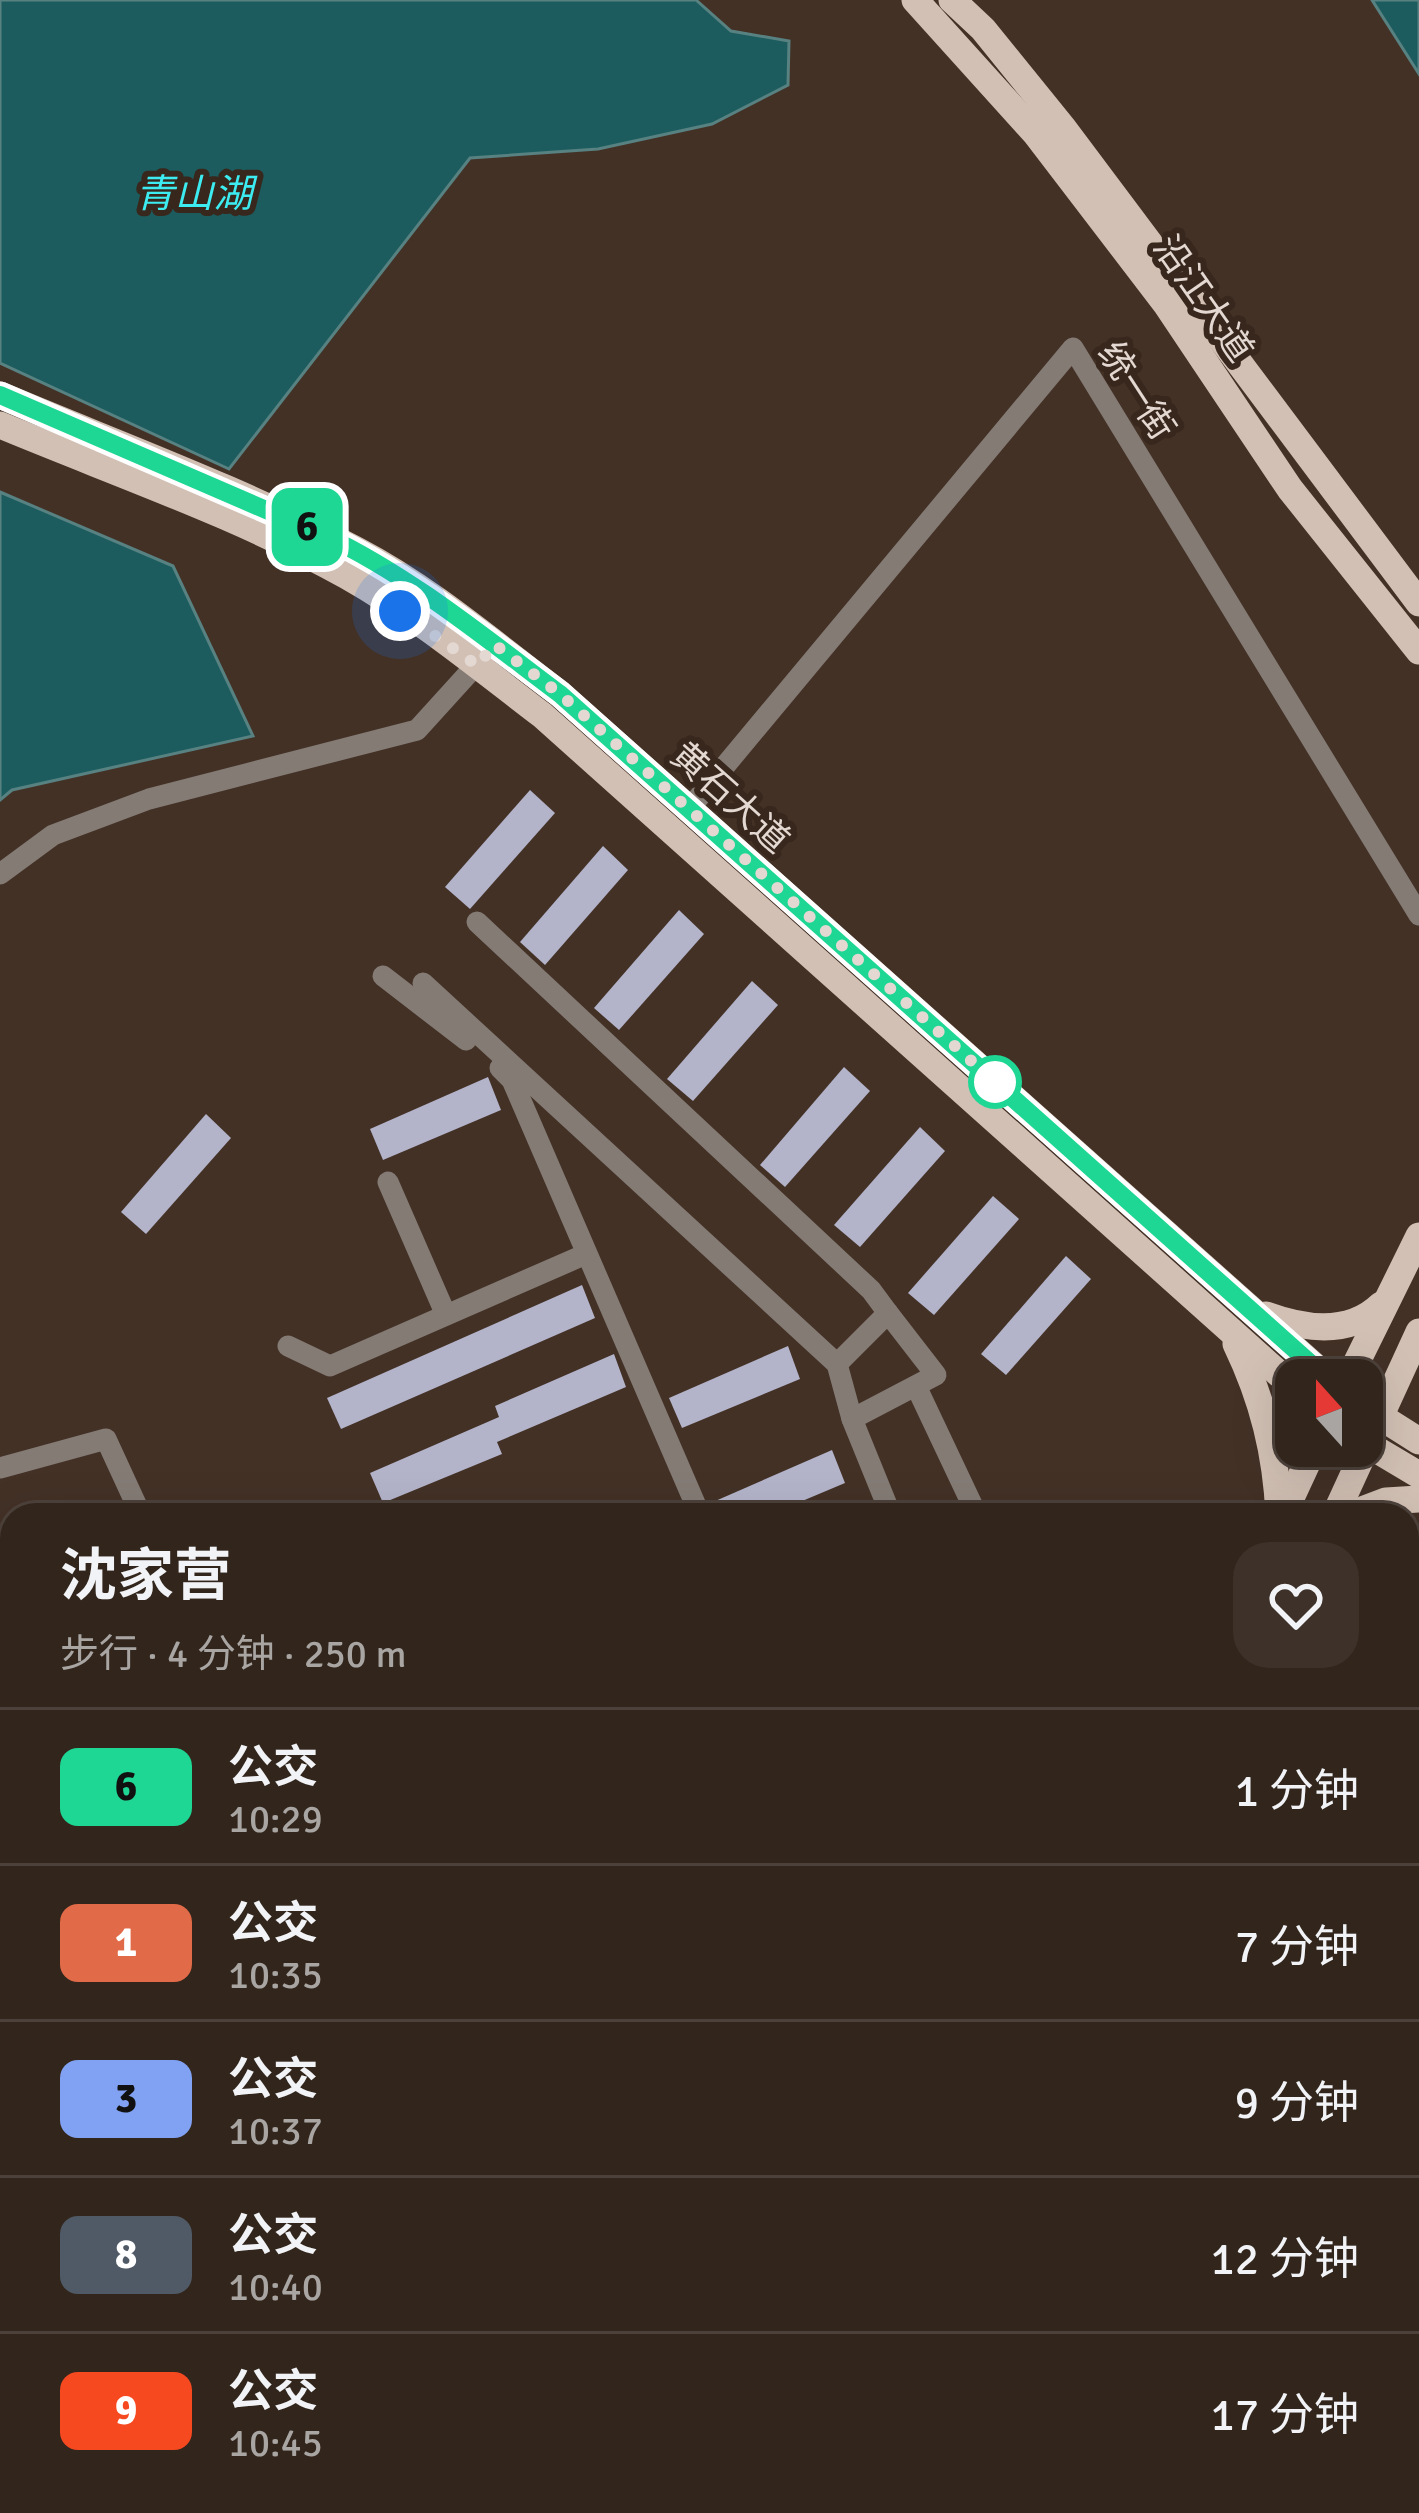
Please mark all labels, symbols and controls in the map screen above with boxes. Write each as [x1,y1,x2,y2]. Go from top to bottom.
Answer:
water label: 青山湖 [135,170,258,218]
street label: 沿江大道 [1143,227,1263,371]
street label: 统一街 [1088,333,1184,449]
line badge: 6 [268,488,346,566]
text: 6 [296,501,318,552]
your location [370,581,430,641]
street label: 黄石大道 [661,733,799,863]
unlabelled marker [970,1057,1020,1107]
north arrow [1275,1359,1383,1467]
map controls [1275,1359,1383,1467]
text: 沈家营 [60,1541,231,1612]
button: heart [1233,1542,1359,1668]
text: 步行 · 4 分钟 · 250 m [60,1630,407,1678]
text: 公交 [228,1740,318,1795]
text: 6 [115,1761,137,1812]
text: 1 分钟 [1235,1764,1359,1819]
text: 10:29 [228,1795,323,1843]
text: 公交 [228,1896,318,1951]
text: 1 [115,1917,137,1968]
text: 7 分钟 [1235,1920,1359,1975]
text: 10:35 [228,1951,323,1999]
text: 公交 [228,2052,318,2107]
text: 3 [115,2073,137,2124]
text: 9 分钟 [1235,2076,1359,2131]
text: 10:37 [228,2107,323,2155]
text: 公交 [228,2208,318,2263]
text: 8 [115,2229,137,2280]
text: 12 分钟 [1210,2232,1359,2287]
text: 10:40 [228,2263,323,2311]
text: 公交 [228,2364,318,2419]
text: 9 [115,2385,137,2436]
text: 17 分钟 [1210,2388,1359,2443]
text: 10:45 [228,2419,323,2467]

